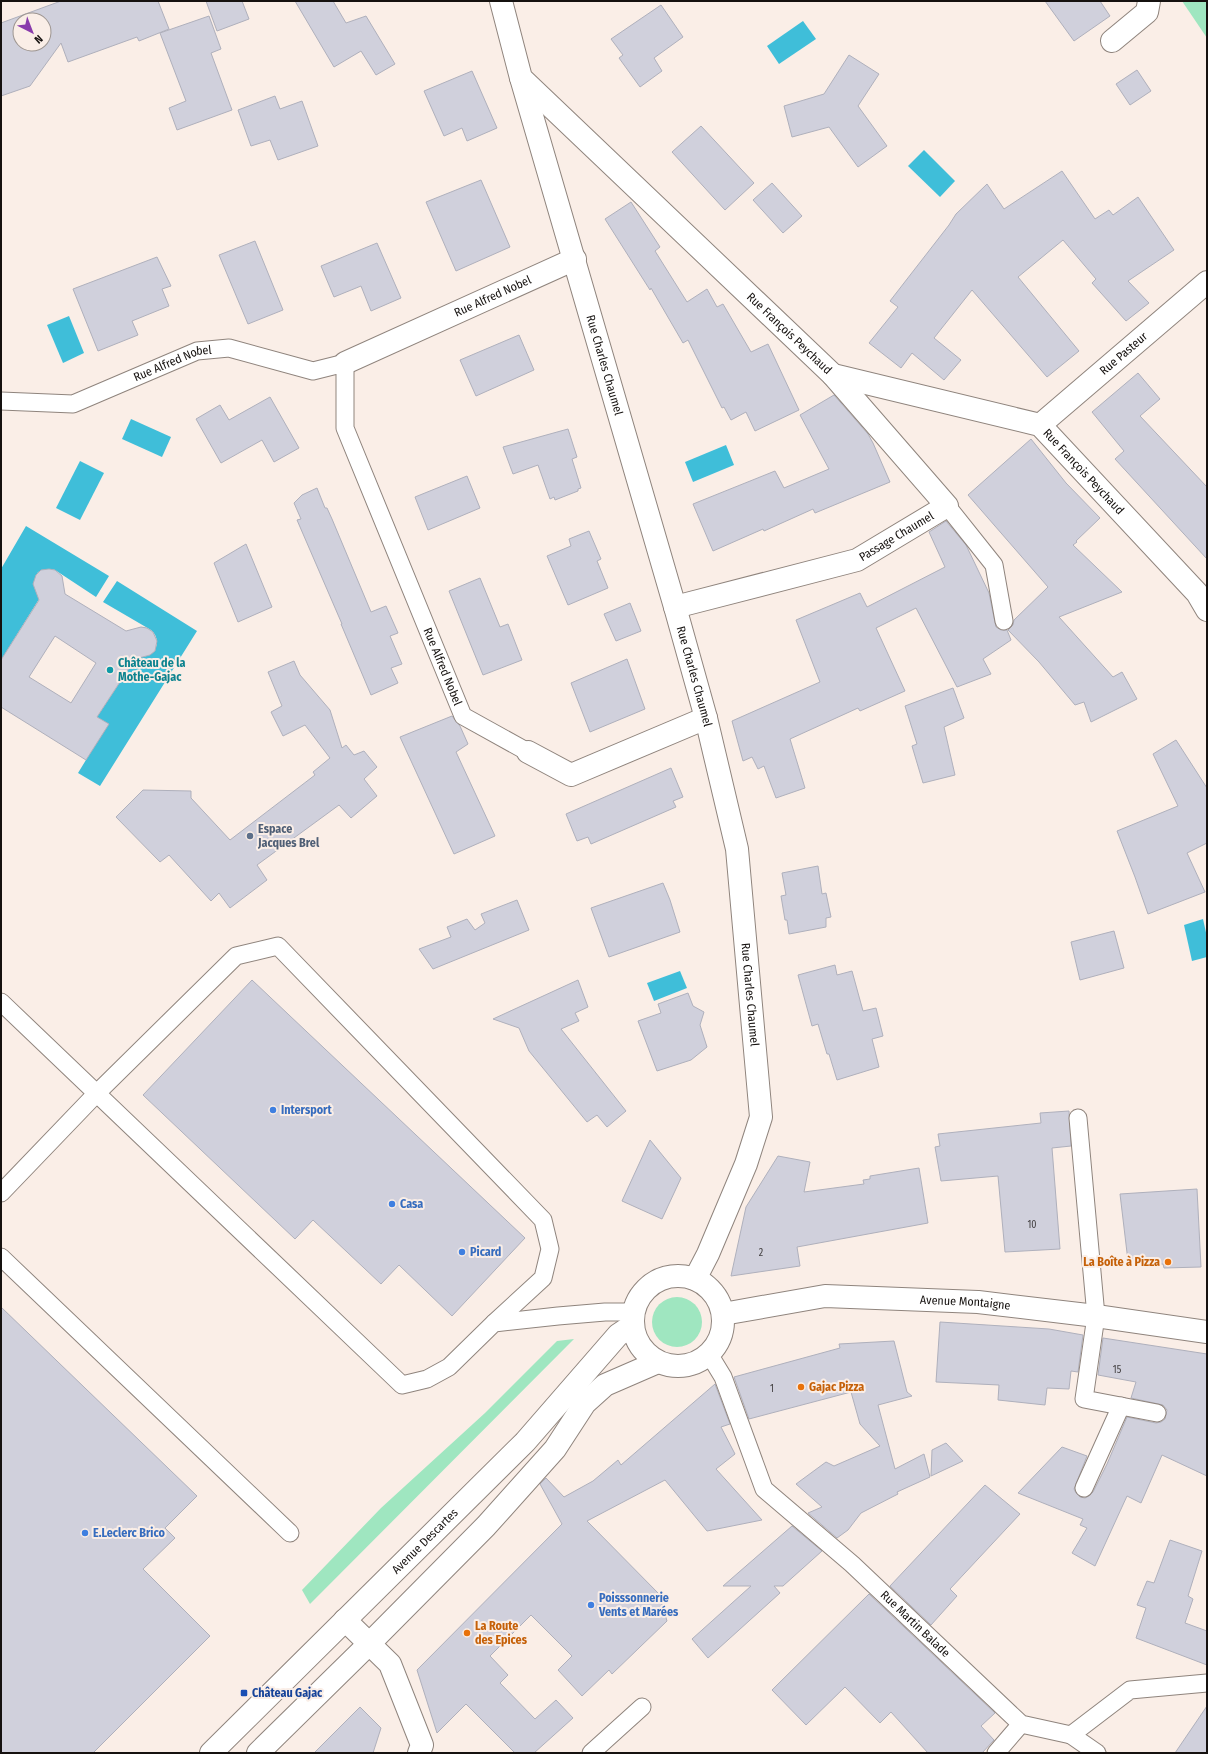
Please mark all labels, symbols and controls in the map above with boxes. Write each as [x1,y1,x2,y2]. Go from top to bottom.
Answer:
north arrow [12,12,52,52]
text: N [32,32,45,46]
street label: Rue Alfred Nobel [452,273,533,320]
street label: Rue François Peychaud [744,290,835,377]
street label: Rue Charles Chaumel [583,313,626,417]
street label: Rue Pasteur [1097,329,1151,378]
street label: Rue Alfred Nobel [131,343,212,384]
street label: Rue François Peychaud [1040,426,1127,517]
street label: Passage Chaumel [857,509,936,564]
street label: Rue Charles Chaumel [674,625,715,728]
street label: Rue Alfred Nobel [421,626,465,708]
place label: Château de la Mothe-Gajac [118,656,185,684]
marker: Château de la Mothe-Gajac [105,665,115,675]
place label: Espace Jacques Brel [257,822,320,850]
marker: Espace Jacques Brel [245,831,255,841]
street label: Rue Charles Chaumel [738,942,762,1047]
place label: Intersport [281,1103,332,1117]
marker: Intersport [268,1105,278,1115]
place label: Casa [400,1197,423,1211]
marker: Casa [387,1199,397,1209]
house number: 10 [1027,1219,1037,1231]
place label: Picard [470,1245,501,1259]
marker: Picard [457,1247,467,1257]
house number: 2 [759,1247,764,1259]
place label: La Boîte à Pizza [1083,1255,1160,1269]
marker: La Boîte à Pizza [1163,1257,1173,1267]
street label: Avenue Montaigne [920,1293,1011,1313]
house number: 15 [1113,1364,1122,1376]
place label: Gajac Pizza [809,1380,864,1394]
marker: Gajac Pizza [796,1382,806,1392]
house number: 1 [770,1383,774,1395]
street label: Avenue Descartes [389,1506,461,1577]
place label: E.Leclerc Brico [93,1526,165,1540]
marker: E.Leclerc Brico [80,1528,90,1538]
street label: Rue Martin Balade [878,1588,953,1660]
place label: Poisssonnerie Vents et Marées [598,1591,679,1619]
marker: Poisssonnerie Vents et Marées [586,1600,596,1610]
place label: La Route des Epices [475,1619,528,1647]
marker: La Route des Epices [462,1628,472,1638]
place label: Château Gajac [252,1686,323,1700]
marker: Château Gajac [239,1688,249,1698]

